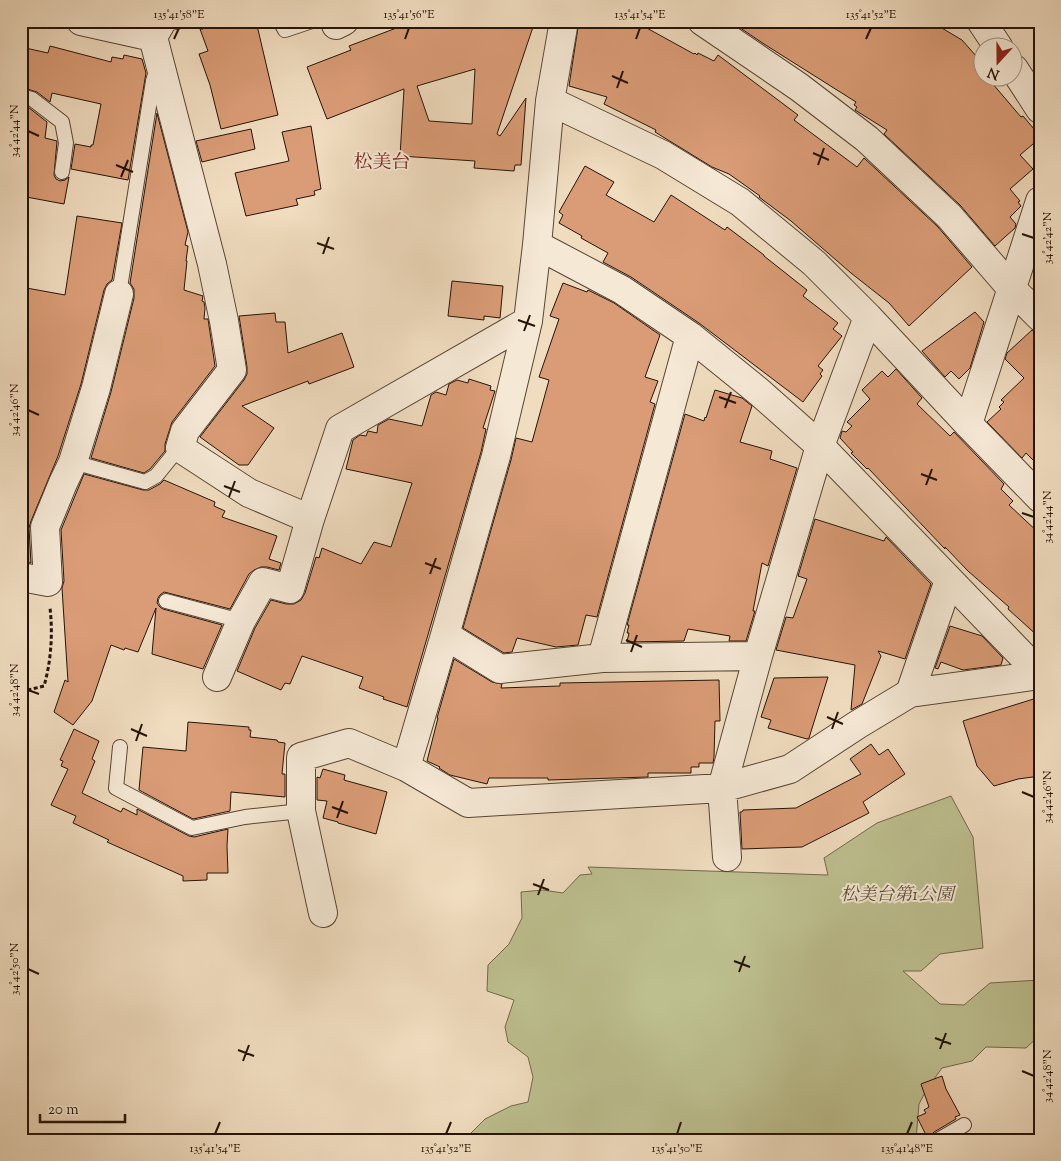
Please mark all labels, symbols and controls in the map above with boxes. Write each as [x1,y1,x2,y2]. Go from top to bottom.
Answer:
text: 135°41'58"E [153,6,205,24]
text: 135°41'56"E [383,6,435,24]
text: 135°41'54"E [614,6,666,24]
text: 135°41'52"E [846,6,897,24]
north arrow [974,38,1024,88]
text: N [985,61,1003,84]
text: 34°42'44"N [6,104,24,158]
district label: 松美台 [353,150,411,177]
text: 34°42'42"N [1039,211,1057,264]
text: 34°42'46"N [6,383,24,437]
text: 34°42'44"N [1039,490,1057,544]
text: 34°42'48"N [6,663,24,717]
text: 34°42'46"N [1039,770,1057,824]
park label: 松美台第1公園 [840,883,957,909]
text: 34°42'50"N [6,942,24,995]
text: 34°42'48"N [1039,1049,1057,1103]
scale bar [40,1091,125,1123]
text: 20 m [48,1100,79,1121]
text: 135°41'54"E [189,1140,241,1158]
text: 135°41'52"E [421,1140,472,1158]
text: 135°41'50"E [651,1140,703,1158]
text: 135°41'48"E [881,1140,934,1158]

